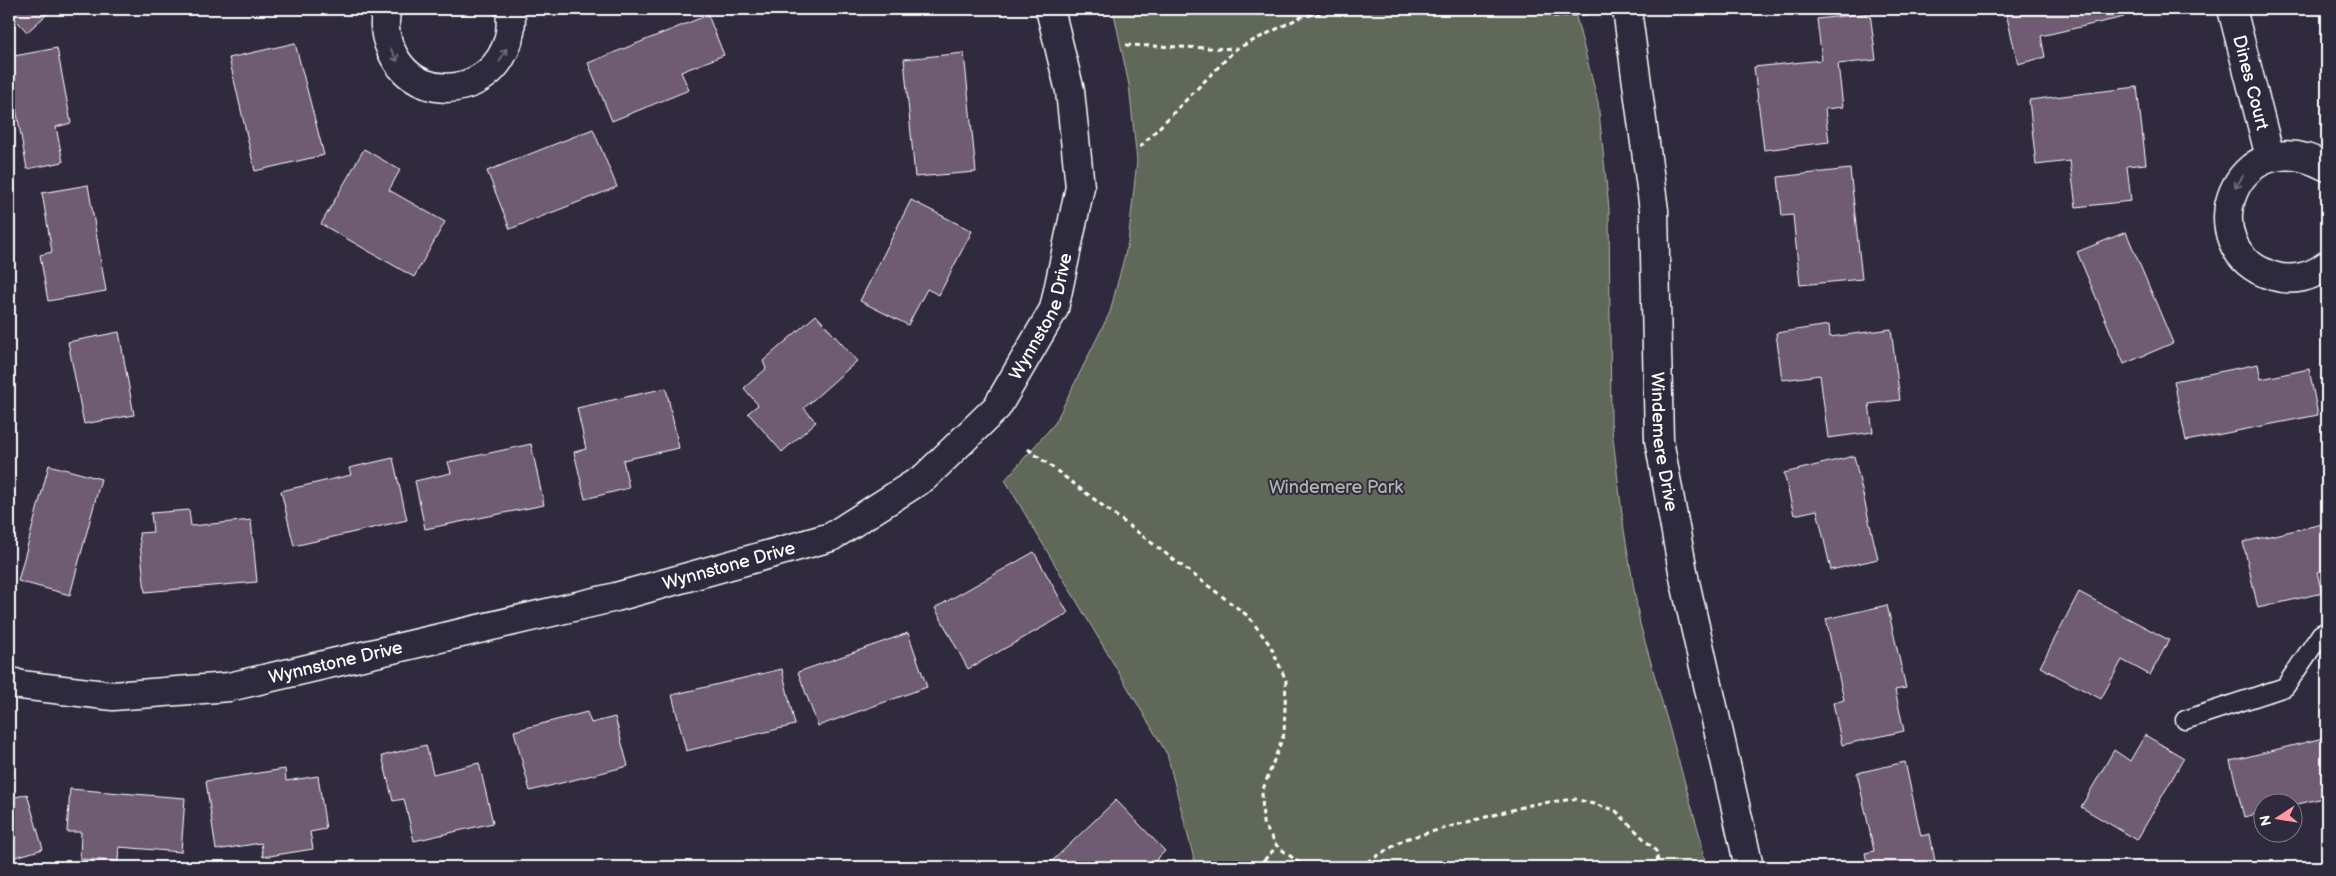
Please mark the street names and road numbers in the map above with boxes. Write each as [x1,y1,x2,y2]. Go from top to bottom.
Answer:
street label: Dines Court [2228,33,2273,133]
street label: Wynnstone Drive [1005,251,1077,384]
street label: Windemere Drive [1647,372,1682,514]
street label: Wynnstone Drive [660,537,798,595]
street label: Wynnstone Drive [267,637,405,688]

